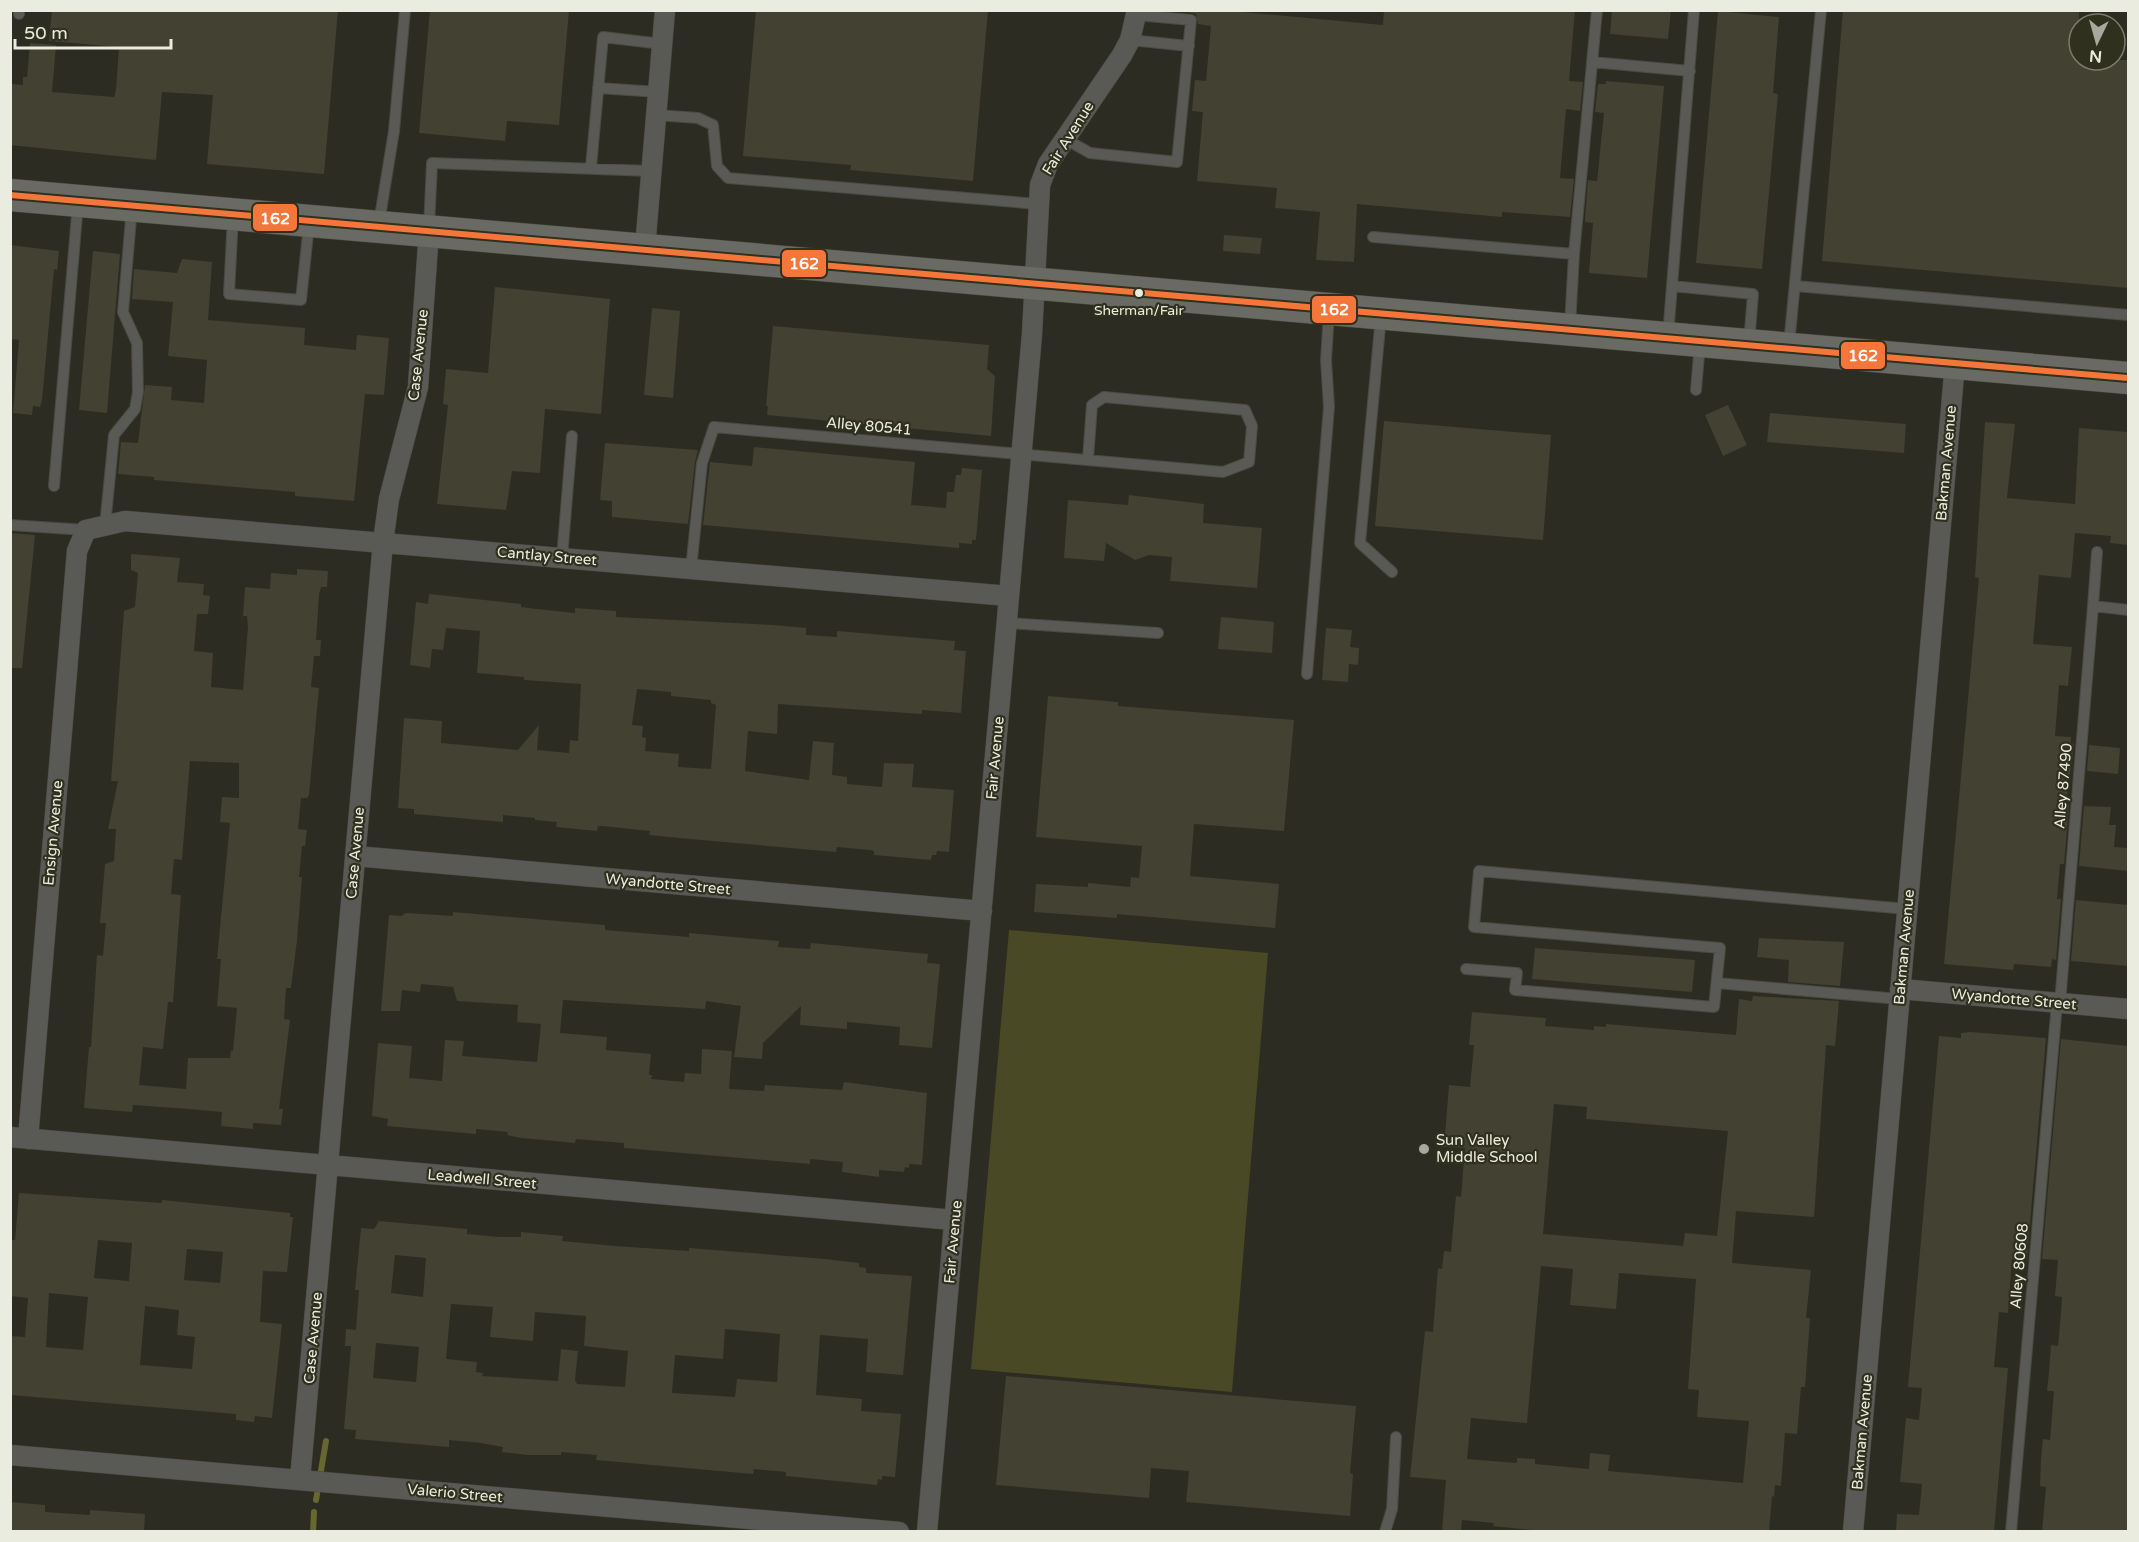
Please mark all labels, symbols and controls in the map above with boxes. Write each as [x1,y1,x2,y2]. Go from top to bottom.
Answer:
scale bar [15,12,171,50]
north arrow [2067,12,2127,72]
text: 50 m [24,22,68,44]
text: N [2089,45,2103,66]
street label: Fair Avenue [1038,98,1098,178]
line badge: 162 [252,203,298,232]
text: 162 [260,209,290,229]
line badge: 162 [781,249,827,278]
text: 162 [789,254,819,274]
marker: Sherman/Fair [1133,287,1145,299]
line badge: 162 [1311,295,1357,324]
text: 162 [1319,300,1349,320]
place label: Sherman/Fair [1094,302,1185,319]
street label: Case Avenue [404,308,432,402]
line badge: 162 [1840,341,1886,370]
text: 162 [1848,346,1878,366]
street label: Bakman Avenue [1932,404,1960,522]
street label: Alley 80541 [825,413,913,439]
street label: Cantlay Street [496,543,598,569]
street label: Fair Avenue [982,716,1008,800]
street label: Alley 87490 [2050,742,2076,830]
street label: Ensign Avenue [39,780,67,886]
street label: Case Avenue [342,806,368,900]
street label: Wyandotte Street [605,870,732,898]
street label: Bakman Avenue [1890,888,1918,1006]
street label: Wyandotte Street [1951,985,2078,1013]
place label: Sun Valley Middle School [1436,1131,1537,1166]
marker: Sun Valley Middle School [1417,1142,1431,1156]
street label: Leadwell Street [427,1165,538,1193]
street label: Fair Avenue [940,1200,966,1284]
street label: Alley 80608 [2006,1222,2032,1310]
street label: Case Avenue [300,1291,326,1385]
street label: Bakman Avenue [1848,1373,1876,1491]
street label: Valerio Street [407,1480,504,1506]

